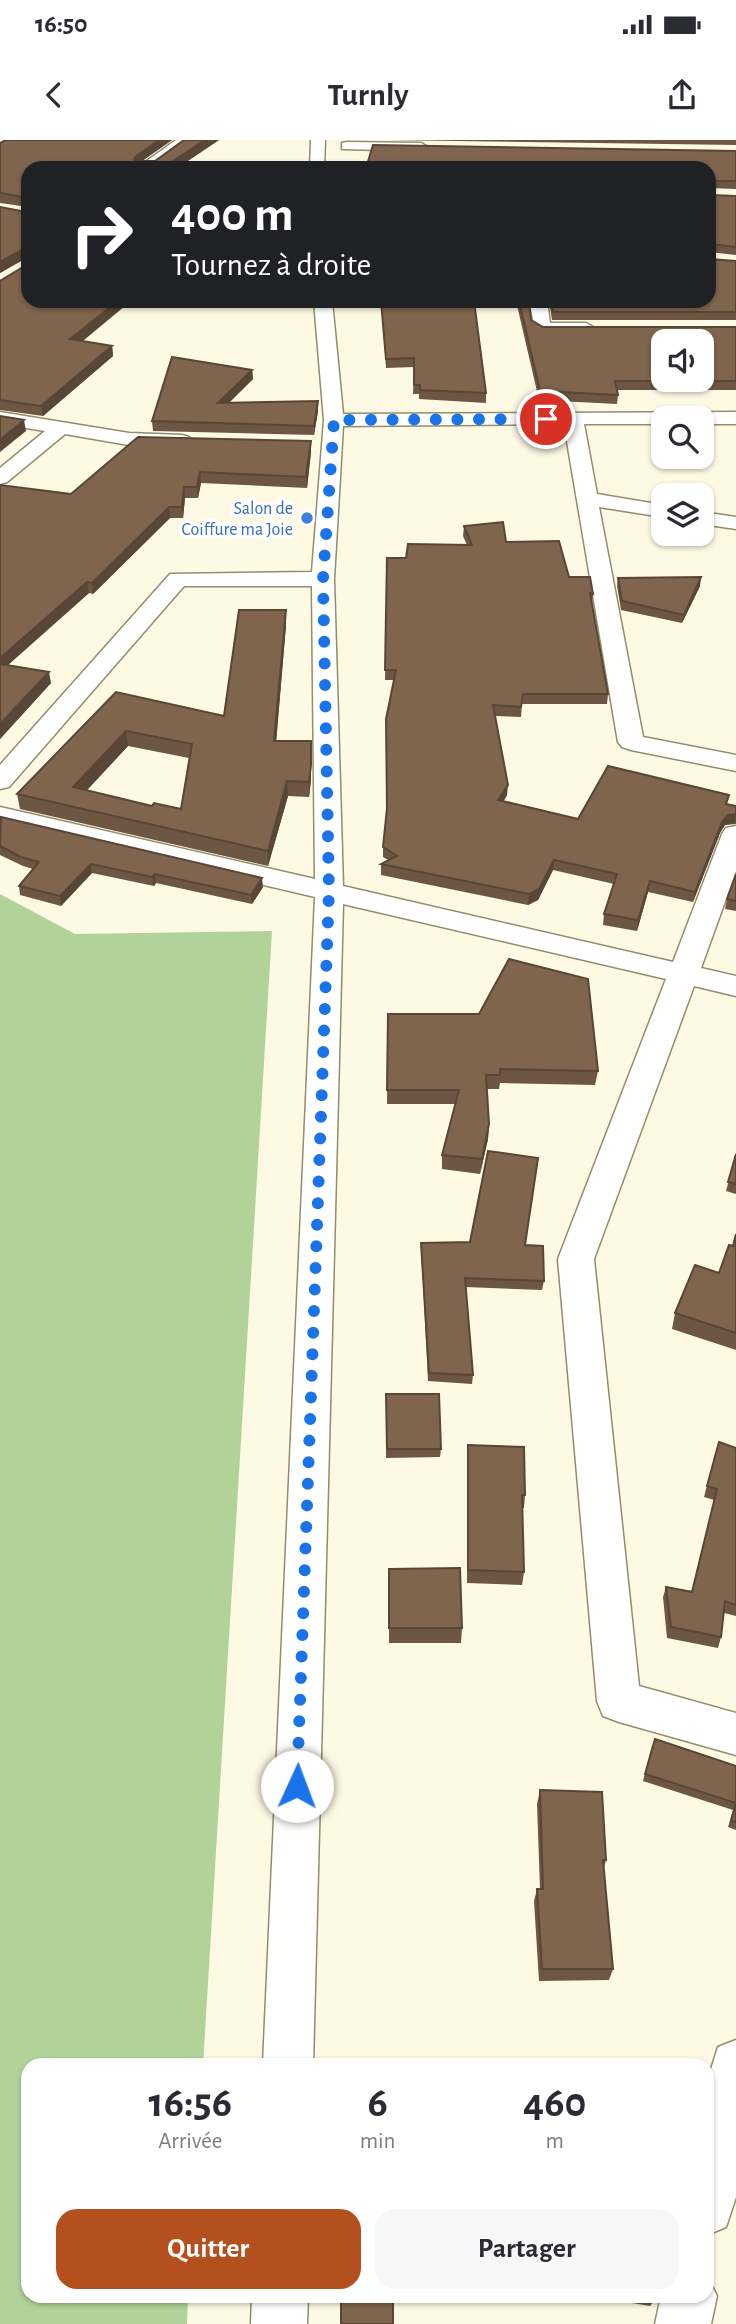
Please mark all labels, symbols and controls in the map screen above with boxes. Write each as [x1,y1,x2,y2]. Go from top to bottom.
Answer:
text: 16:50 [35,11,88,37]
icon: back [35,76,73,114]
icon: share [663,76,701,114]
text: Turnly [327,79,409,111]
icon: right [56,189,147,280]
text: 400 m [171,191,294,240]
text: Tournez à droite [171,249,371,281]
map controls [651,329,714,546]
button: sound [651,329,714,392]
pin [516,389,576,449]
icon: arrive [527,400,565,438]
button: search [651,406,714,469]
button: layers [651,483,714,546]
place label: Salon de Coiffure ma Joie [181,500,293,539]
marker: Salon de Coiffure ma Joie [299,510,315,526]
position arrow [260,1749,334,1823]
text: 16:56 [149,2082,232,2124]
text: 6 [367,2082,388,2124]
text: 460 [523,2082,586,2124]
text: Arrivée [158,2130,222,2153]
text: min [360,2130,396,2153]
text: m [546,2130,564,2153]
button: Quitter [56,2209,361,2289]
button: Partager [375,2209,679,2289]

